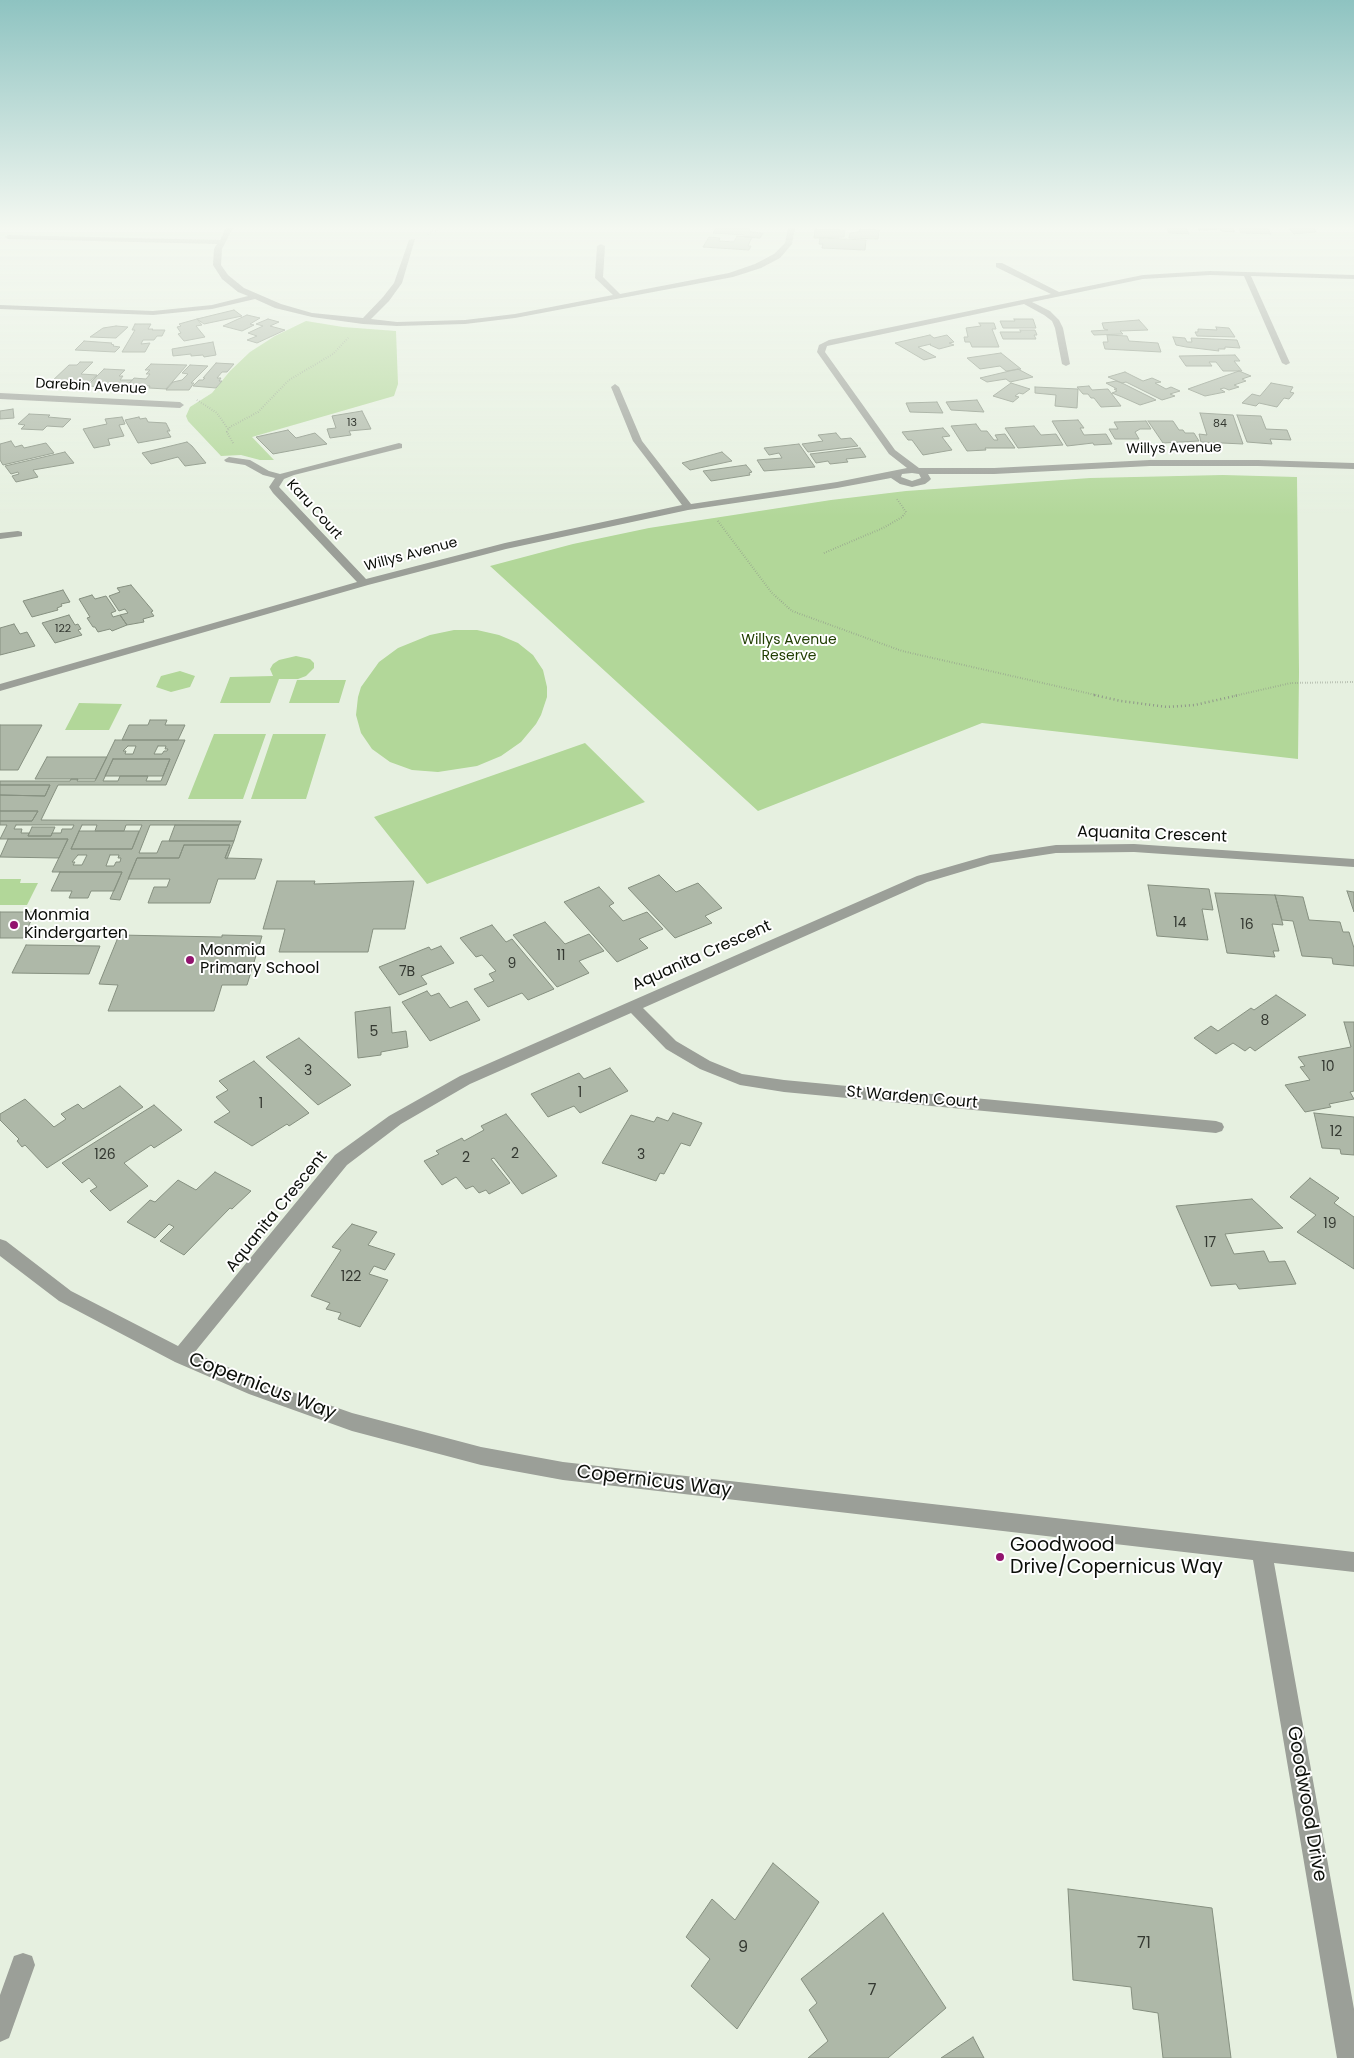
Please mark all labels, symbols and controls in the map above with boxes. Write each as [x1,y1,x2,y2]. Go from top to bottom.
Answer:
street label: Darebin Avenue [35,376,147,398]
house number: 13 [347,416,357,430]
house number: 84 [1213,417,1227,431]
street label: Willys Avenue [1126,440,1222,458]
street label: Karu Court [283,477,345,543]
street label: Willys Avenue [363,535,459,575]
house number: 122 [55,622,71,636]
park label: Willys Avenue Reserve [741,632,837,664]
street label: Aquanita Crescent [1077,823,1227,847]
place label: Monmia Kindergarten [24,906,128,944]
house number: 14 [1173,915,1187,931]
street label: Aquanita Crescent [630,917,774,995]
house number: 16 [1240,917,1254,933]
marker: Monmia Kindergarten [8,919,20,931]
place label: Monmia Primary School [200,941,319,979]
house number: 11 [557,948,565,964]
marker: Monmia Primary School [184,954,196,966]
house number: 9 [508,956,516,972]
house number: 7B [399,964,415,980]
house number: 8 [1261,1013,1269,1029]
house number: 5 [370,1024,378,1040]
house number: 10 [1321,1059,1335,1075]
house number: 3 [304,1063,312,1079]
street label: St Warden Court [846,1083,978,1113]
house number: 1 [578,1085,582,1101]
house number: 1 [259,1096,263,1112]
house number: 12 [1330,1124,1342,1140]
house number: 2 [511,1146,519,1162]
house number: 126 [94,1147,116,1163]
house number: 3 [637,1147,645,1163]
street label: Aquanita Crescent [222,1148,332,1276]
house number: 2 [462,1150,470,1166]
house number: 19 [1323,1216,1337,1232]
house number: 17 [1204,1235,1216,1251]
house number: 122 [341,1269,361,1285]
street label: Copernicus Way [185,1348,339,1426]
street label: Copernicus Way [575,1461,733,1503]
place label: Goodwood Drive/Copernicus Way [1010,1535,1223,1579]
marker: Goodwood Drive/Copernicus Way [994,1551,1006,1563]
street label: Goodwood Drive [1281,1725,1331,1883]
house number: 71 [1137,1934,1151,1954]
house number: 9 [738,1938,748,1958]
house number: 7 [868,1981,876,2001]

